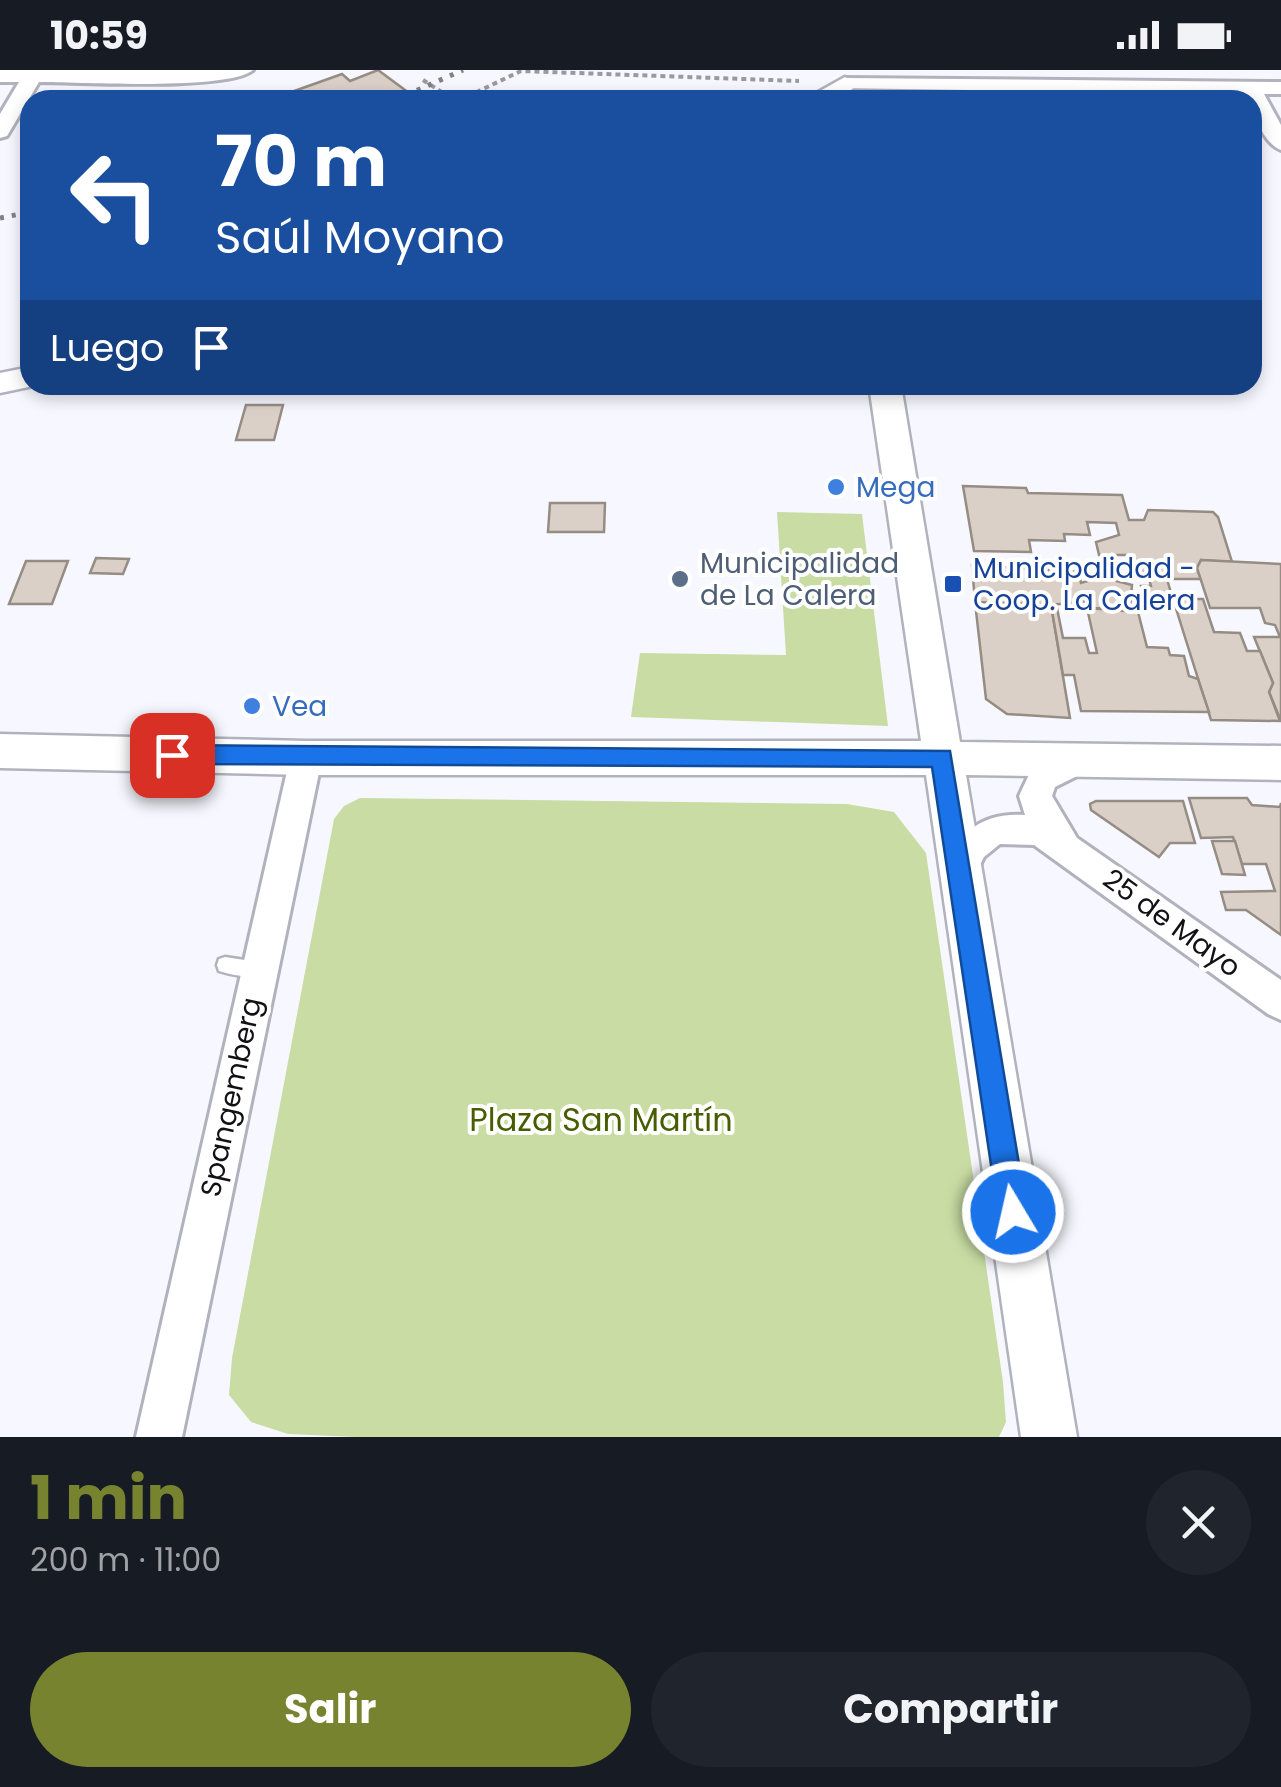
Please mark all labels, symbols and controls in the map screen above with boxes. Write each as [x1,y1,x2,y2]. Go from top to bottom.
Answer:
text: 10:59 [50,9,148,62]
text: 70 m [215,112,387,211]
icon: left [50,130,180,260]
text: Saúl Moyano [215,206,505,269]
icon: arrive [184,320,239,375]
text: Luego [50,321,164,374]
place label: Mega [856,468,935,507]
marker: Mega [825,476,847,498]
place label: Municipalidad de La Calera [700,544,899,615]
place label: Municipalidad - Coop. La Calera [973,549,1195,620]
marker: Municipalidad de La Calera [669,568,691,590]
marker: Municipalidad - Coop. La Calera [942,573,964,595]
place label: Vea [272,687,327,726]
marker: Vea [241,695,263,717]
pin [130,713,215,798]
icon: arrive [145,728,200,783]
street label: 25 de Mayo [1095,860,1249,986]
street label: Spangemberg [191,994,271,1200]
park label: Plaza San Martín [469,1097,733,1142]
position arrow [961,1160,1065,1264]
text: 1 min [30,1456,187,1540]
button: close [1146,1470,1251,1575]
text: 200 m · 11:00 [30,1537,221,1582]
button: Salir [30,1652,631,1767]
button: Compartir [651,1652,1251,1767]

